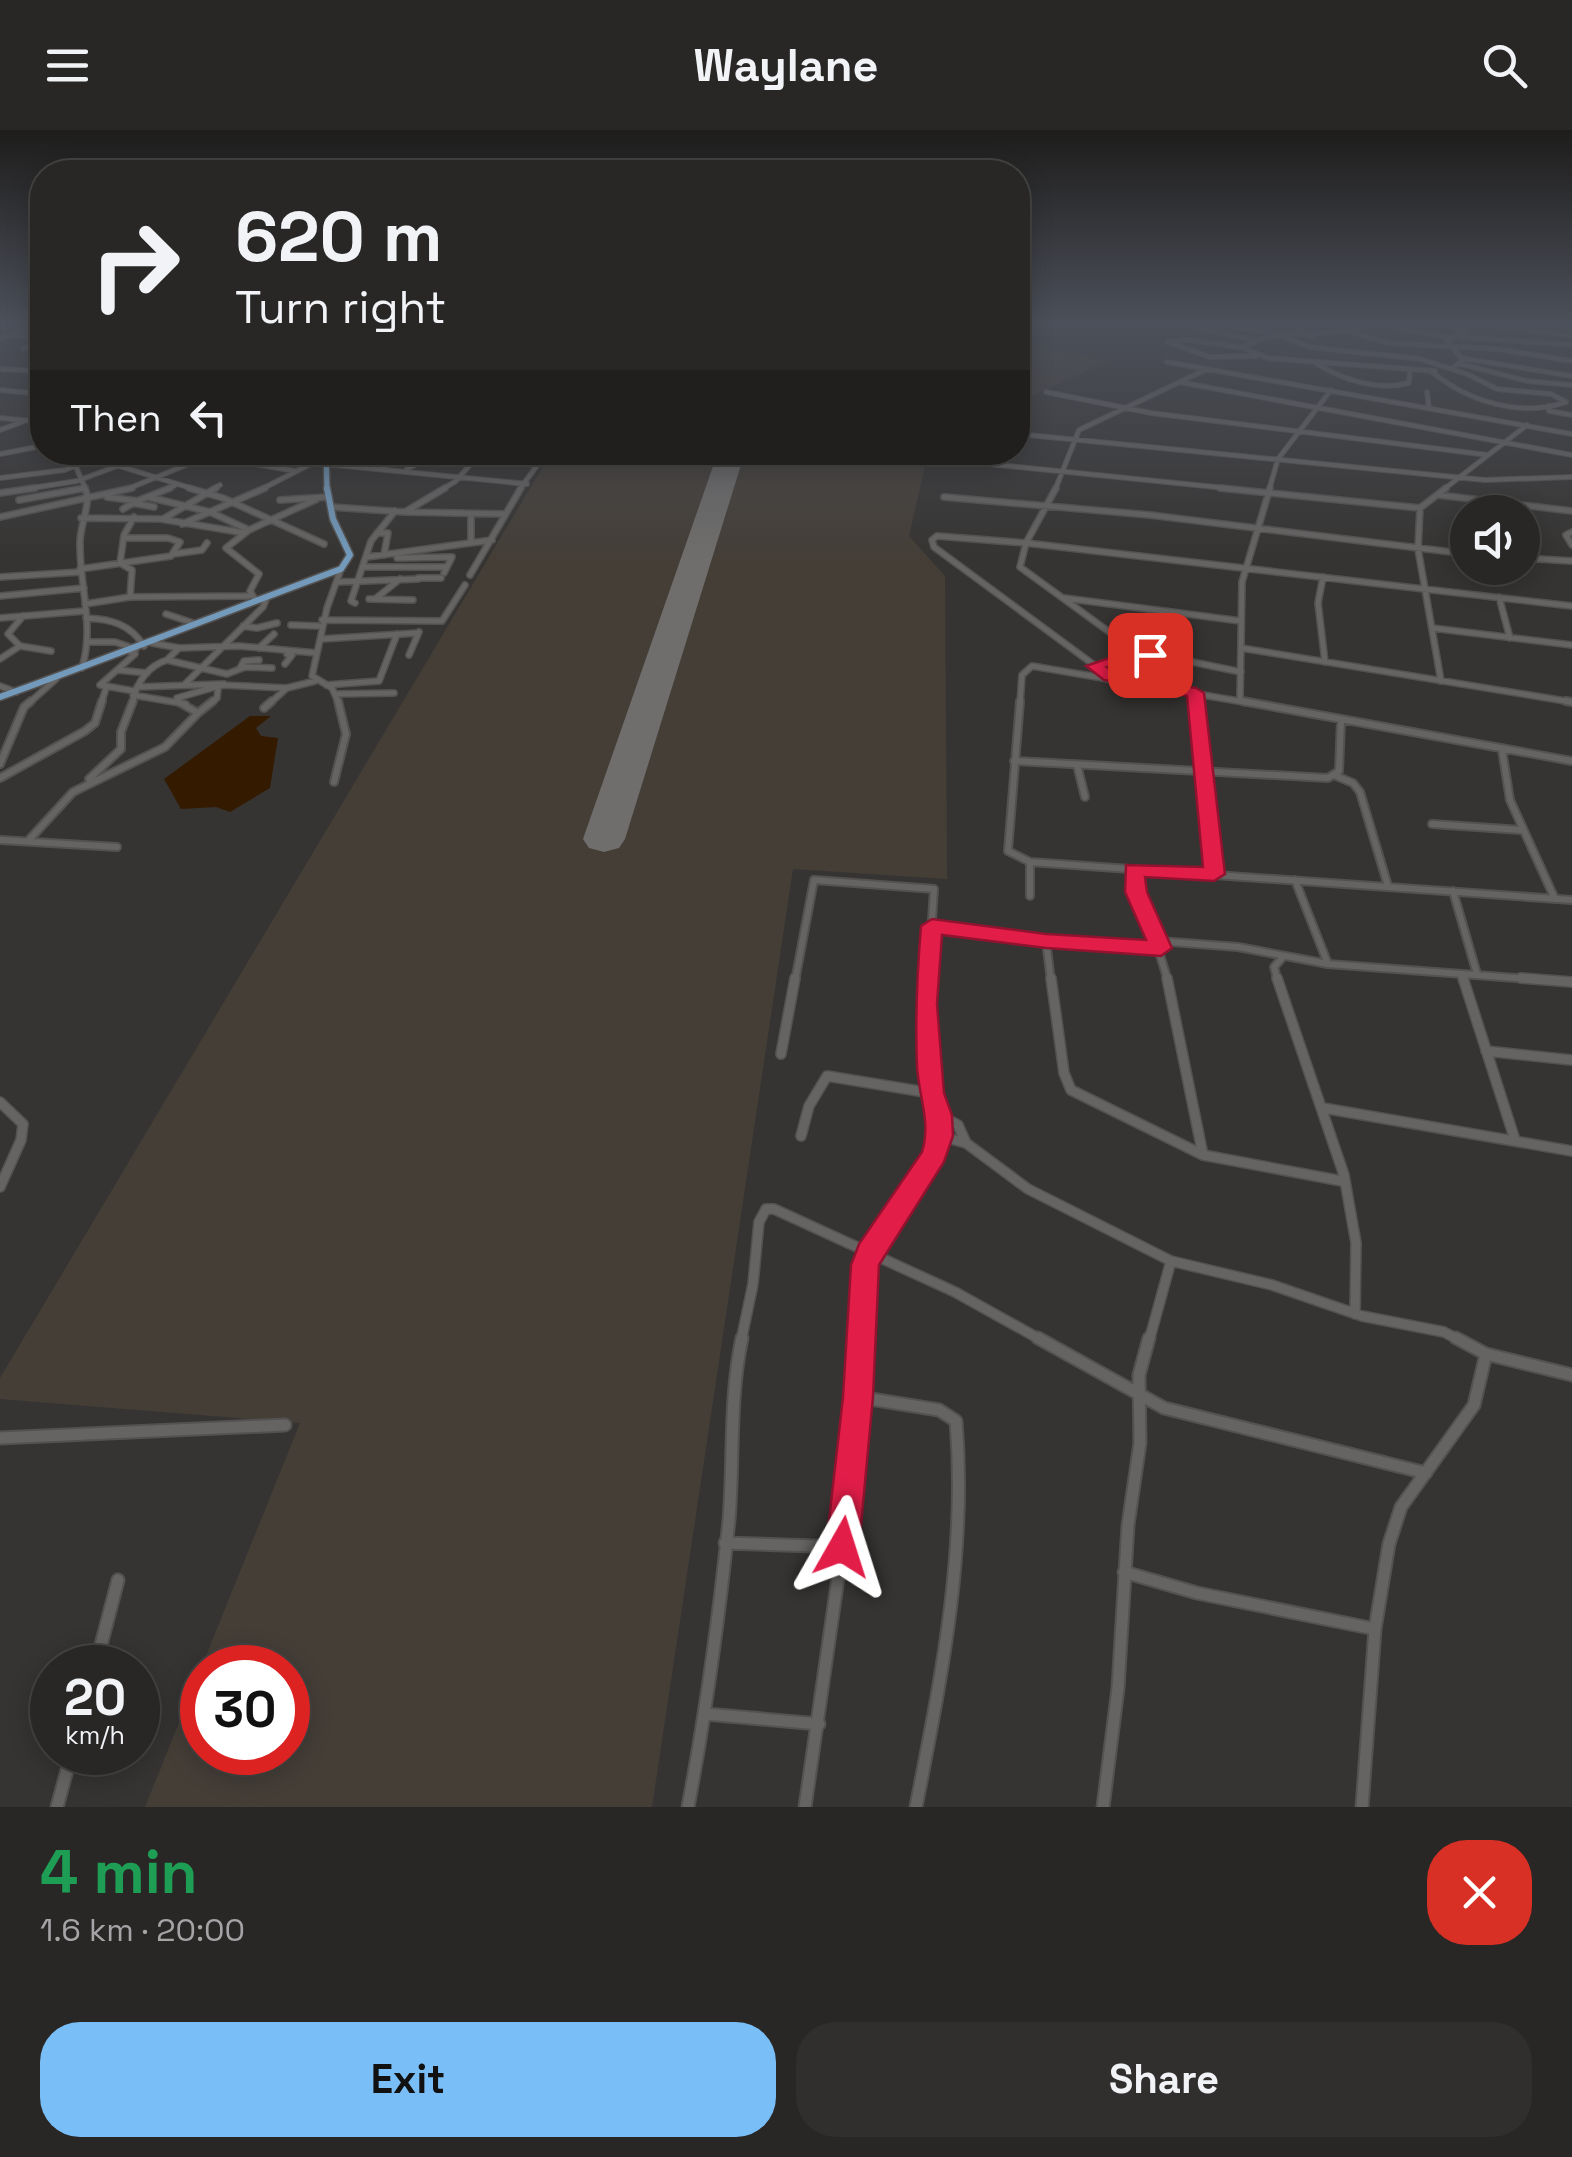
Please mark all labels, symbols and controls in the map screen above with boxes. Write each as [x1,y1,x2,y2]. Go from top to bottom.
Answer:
text: Waylane [694,37,878,94]
icon: menu [40,38,95,93]
icon: search [1477,38,1532,93]
text: 620 m [235,192,442,281]
icon: right [70,200,200,330]
text: Turn right [235,279,446,336]
icon: left [181,390,236,445]
text: Then [70,394,161,442]
map controls [1450,495,1540,585]
button: sound [1450,495,1540,585]
pin [1108,613,1193,698]
icon: arrive [1123,628,1178,683]
position arrow [790,1495,894,1599]
speed limit sign: 30 [180,1645,310,1775]
text: 20 [64,1666,126,1730]
text: km/h [65,1719,125,1751]
text: 4 min [40,1834,198,1911]
button: close [1427,1840,1532,1945]
text: 1.6 km · 20:00 [40,1910,245,1950]
button: Exit [40,2022,776,2137]
button: Share [796,2022,1532,2137]

